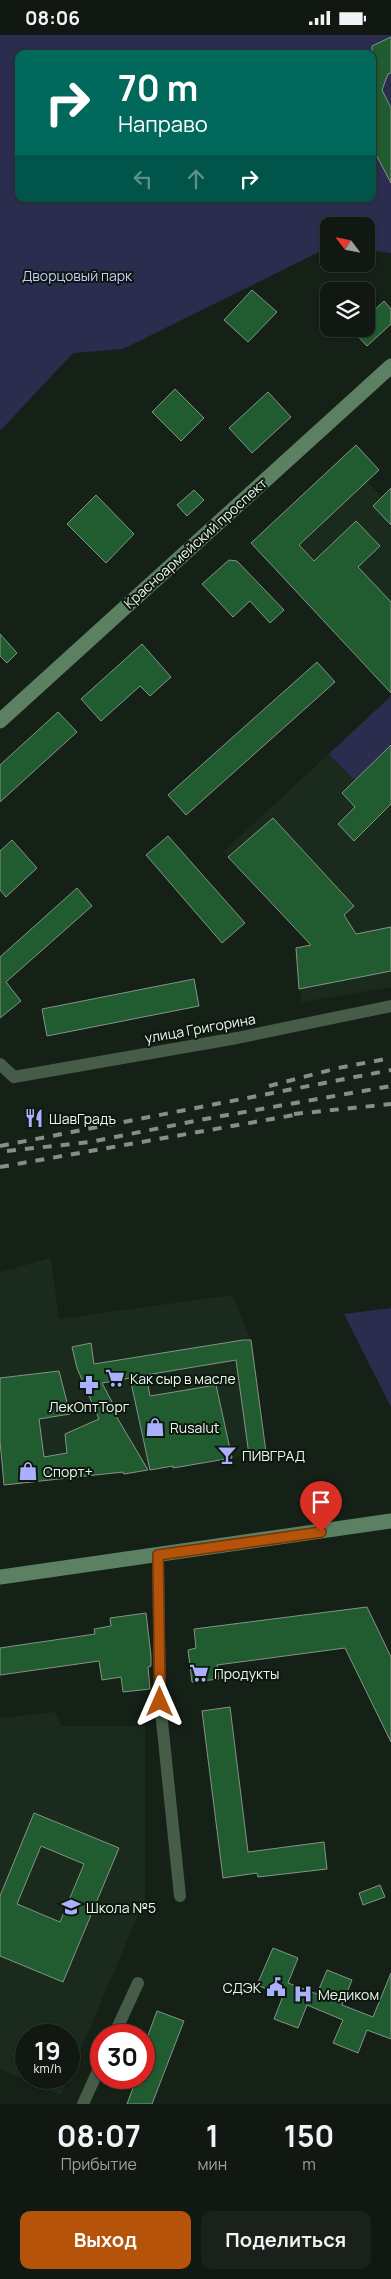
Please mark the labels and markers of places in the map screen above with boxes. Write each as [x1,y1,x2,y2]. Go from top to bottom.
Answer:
restaurant icon: ШавГрадъ [23,1107,45,1129]
place label: ШавГрадъ [49,1109,116,1128]
supermarket icon: Как сыр в масле [104,1367,126,1389]
place label: Как сыр в масле [130,1369,236,1388]
pharmacy icon: ЛекОптТорг [78,1374,100,1396]
place label: ЛекОптТорг [49,1397,130,1416]
shop icon: Rusalut [144,1416,166,1438]
place label: Rusalut [170,1418,220,1437]
bar icon: ПИВГРАД [216,1444,238,1466]
place label: ПИВГРАД [242,1446,305,1465]
shop icon: Спорт+ [17,1460,39,1482]
place label: Спорт+ [43,1462,93,1481]
pin [300,1481,342,1532]
supermarket icon: Продукты [188,1662,210,1684]
place label: Продукты [214,1664,279,1683]
school or university icon: Школа №5 [60,1896,82,1918]
place label: Школа №5 [86,1898,156,1917]
public building icon: СДЭК [265,1976,287,1998]
place label: СДЭК [223,1978,262,1997]
hospital icon: Медиком [292,1983,314,2005]
place label: Медиком [318,1985,379,2004]

